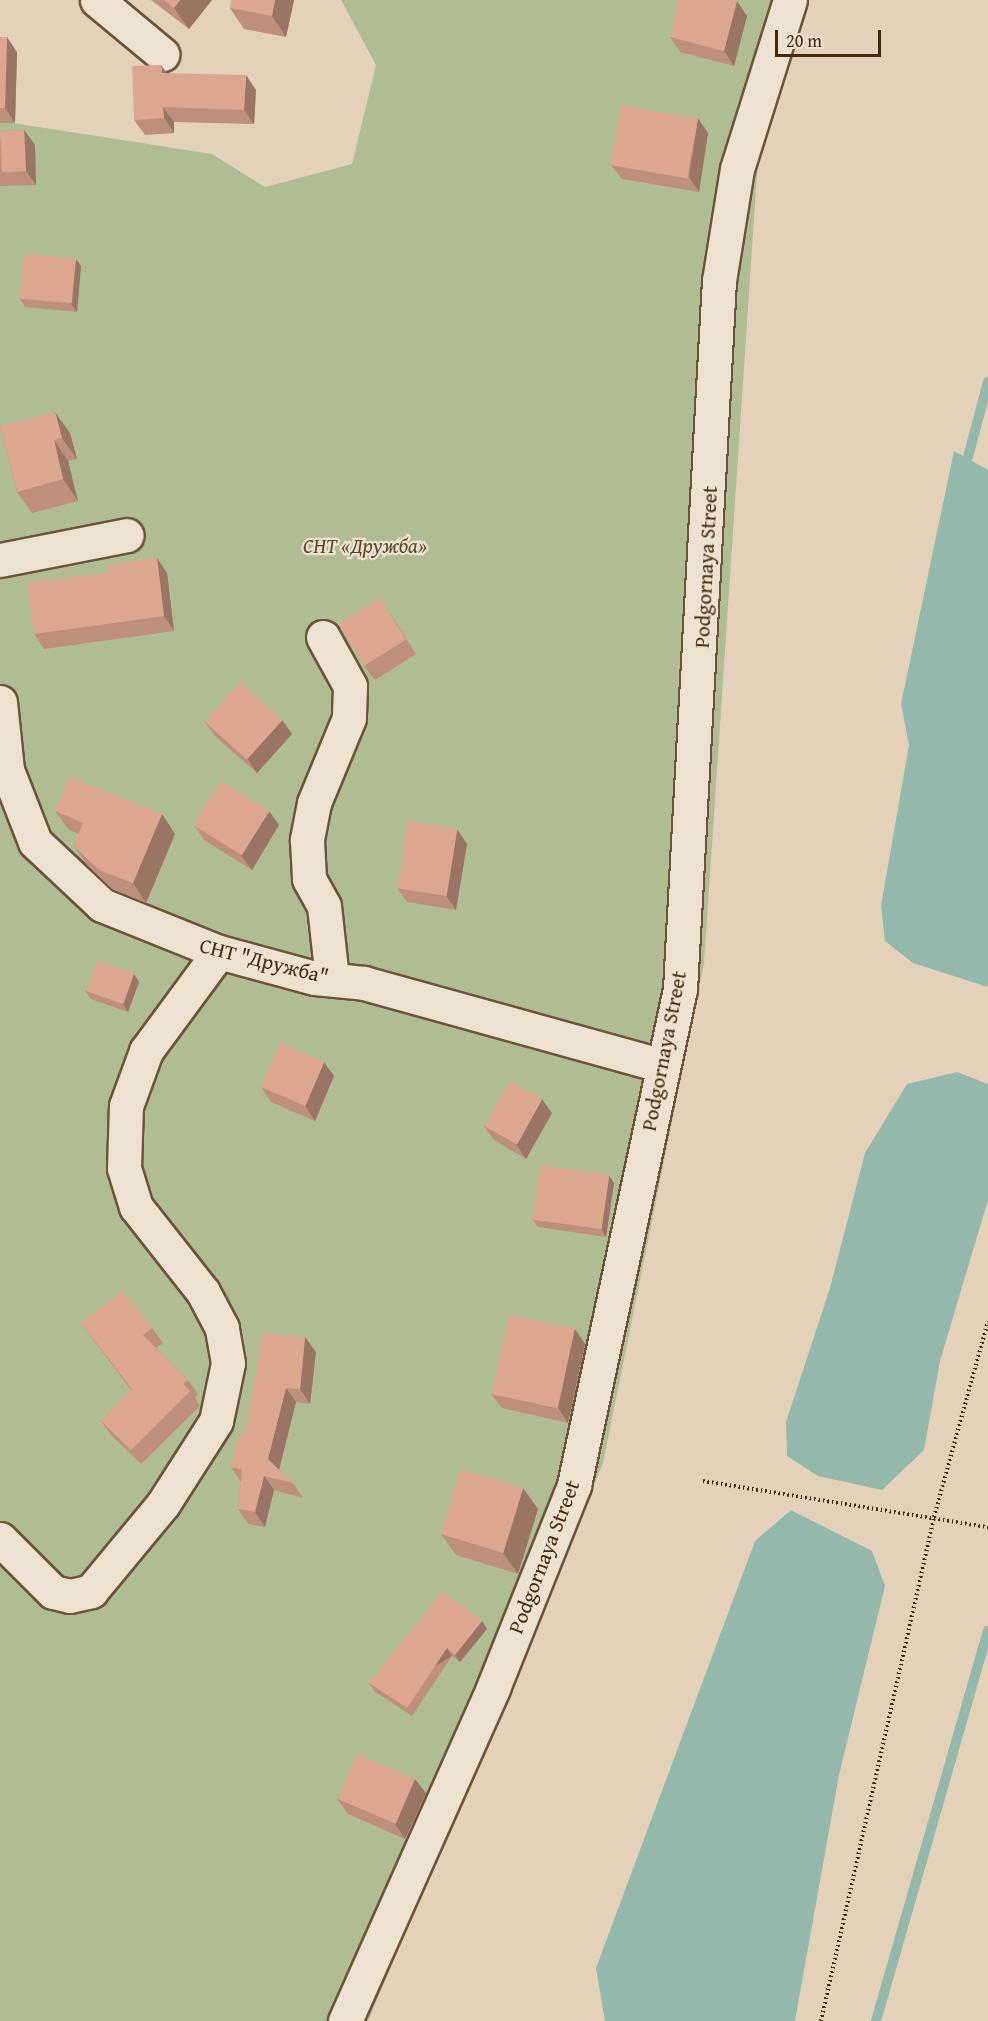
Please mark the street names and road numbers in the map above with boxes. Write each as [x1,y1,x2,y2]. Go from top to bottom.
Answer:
street label: Podgornaya Street [689,485,723,649]
street label: СНТ "Дружба" [197,933,331,989]
street label: Podgornaya Street [636,969,692,1133]
street label: Podgornaya Street [503,1477,585,1637]

